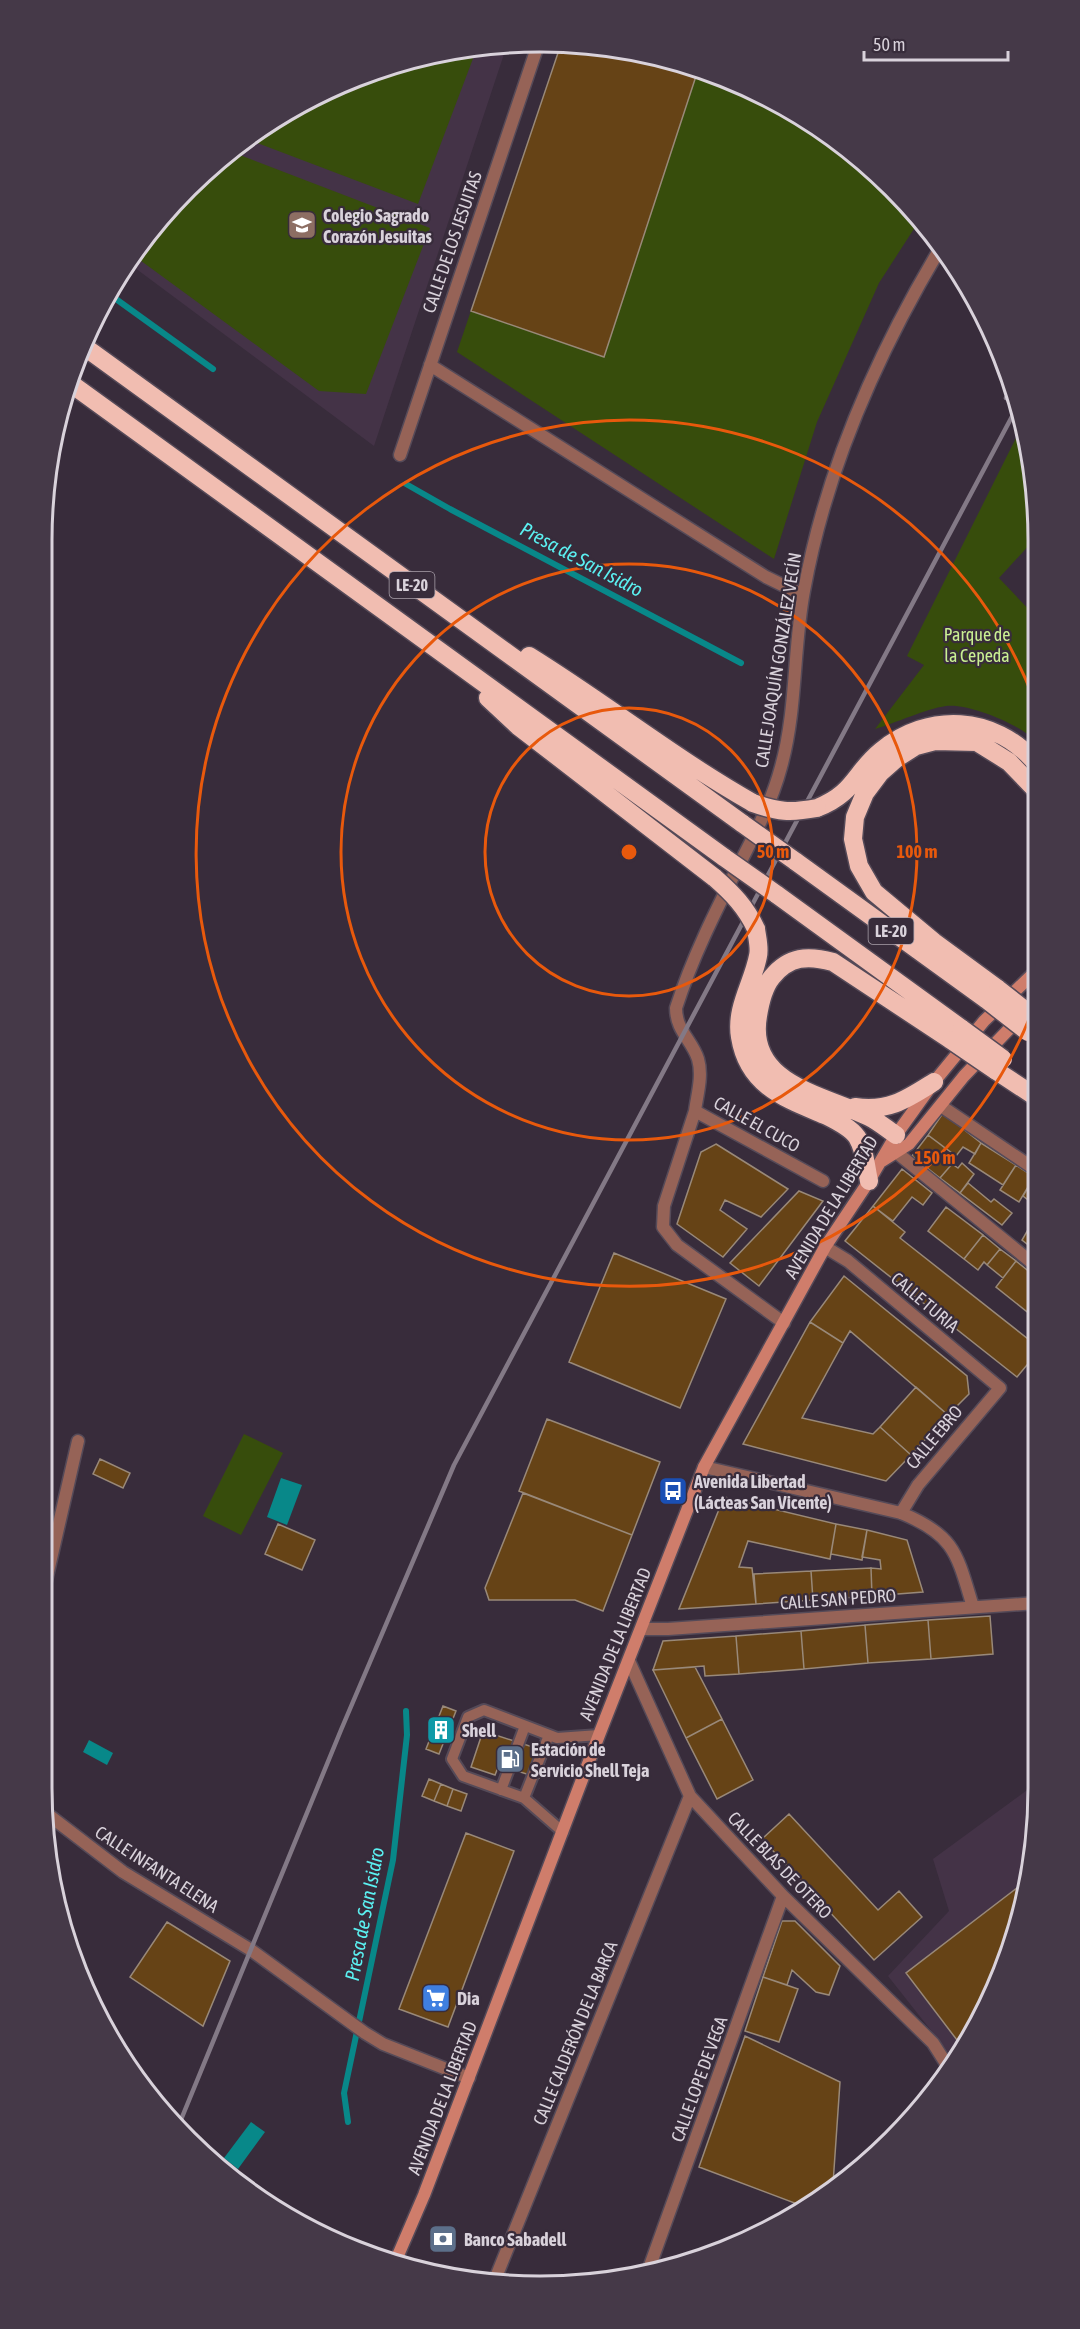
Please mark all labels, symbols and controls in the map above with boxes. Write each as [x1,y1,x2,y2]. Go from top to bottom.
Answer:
scale bar [864,24,1008,62]
text: 50 m [873,34,905,55]
street label: CALLE DE LOS JESUITAS [418,168,486,315]
place label: Colegio Sagrado Corazón Jesuitas [323,205,433,247]
school or university icon: Colegio Sagrado Corazón Jesuitas [286,209,318,241]
water label: Presa de San Isidro [517,517,647,601]
street label: CALLE JOAQUÍN GONZÁLEZ VECÍN [751,551,805,769]
road number: LE-20 [390,572,434,598]
park label: Parque de la Cepeda [944,624,1010,666]
text: 50 m [757,841,789,862]
text: 100 m [897,841,937,862]
centre of rings [619,842,639,862]
road number: LE-20 [868,918,914,944]
street label: CALLE EL CUCO [710,1092,804,1156]
street label: AVENIDA DE LA LIBERTAD [780,1132,882,1282]
text: 150 m [915,1147,955,1168]
street label: CALLE TURIA [887,1268,963,1336]
street label: CALLE EBRO [901,1401,967,1473]
place label: Avenida Libertad (Lácteas San Vicente) [693,1471,832,1513]
bus stop icon: Avenida Libertad (Lácteas San Vicente) [657,1475,689,1507]
street label: AVENIDA DE LA LIBERTAD [575,1565,655,1723]
street label: CALLE SAN PEDRO [779,1584,897,1614]
building icon: Shell [425,1714,457,1746]
place label: Shell [462,1720,496,1741]
place label: Estación de Servicio Shell Teja [531,1739,649,1781]
fuel station icon: Estación de Servicio Shell Teja [494,1743,526,1775]
street label: CALLE BLAS DE OTERO [724,1807,836,1923]
street label: CALLE INFANTA ELENA [91,1821,223,1917]
water label: Presa de San Isidro [340,1845,388,1983]
street label: CALLE CALDERÓN DE LA BARCA [528,1938,622,2128]
supermarket icon: Dia [420,1982,452,2014]
place label: Dia [457,1988,480,2009]
street label: CALLE LOPE DE VEGA [667,2013,732,2145]
street label: AVENIDA DE LA LIBERTAD [403,2018,481,2178]
bank icon: Banco Sabadell [427,2223,459,2255]
place label: Banco Sabadell [464,2229,567,2250]

